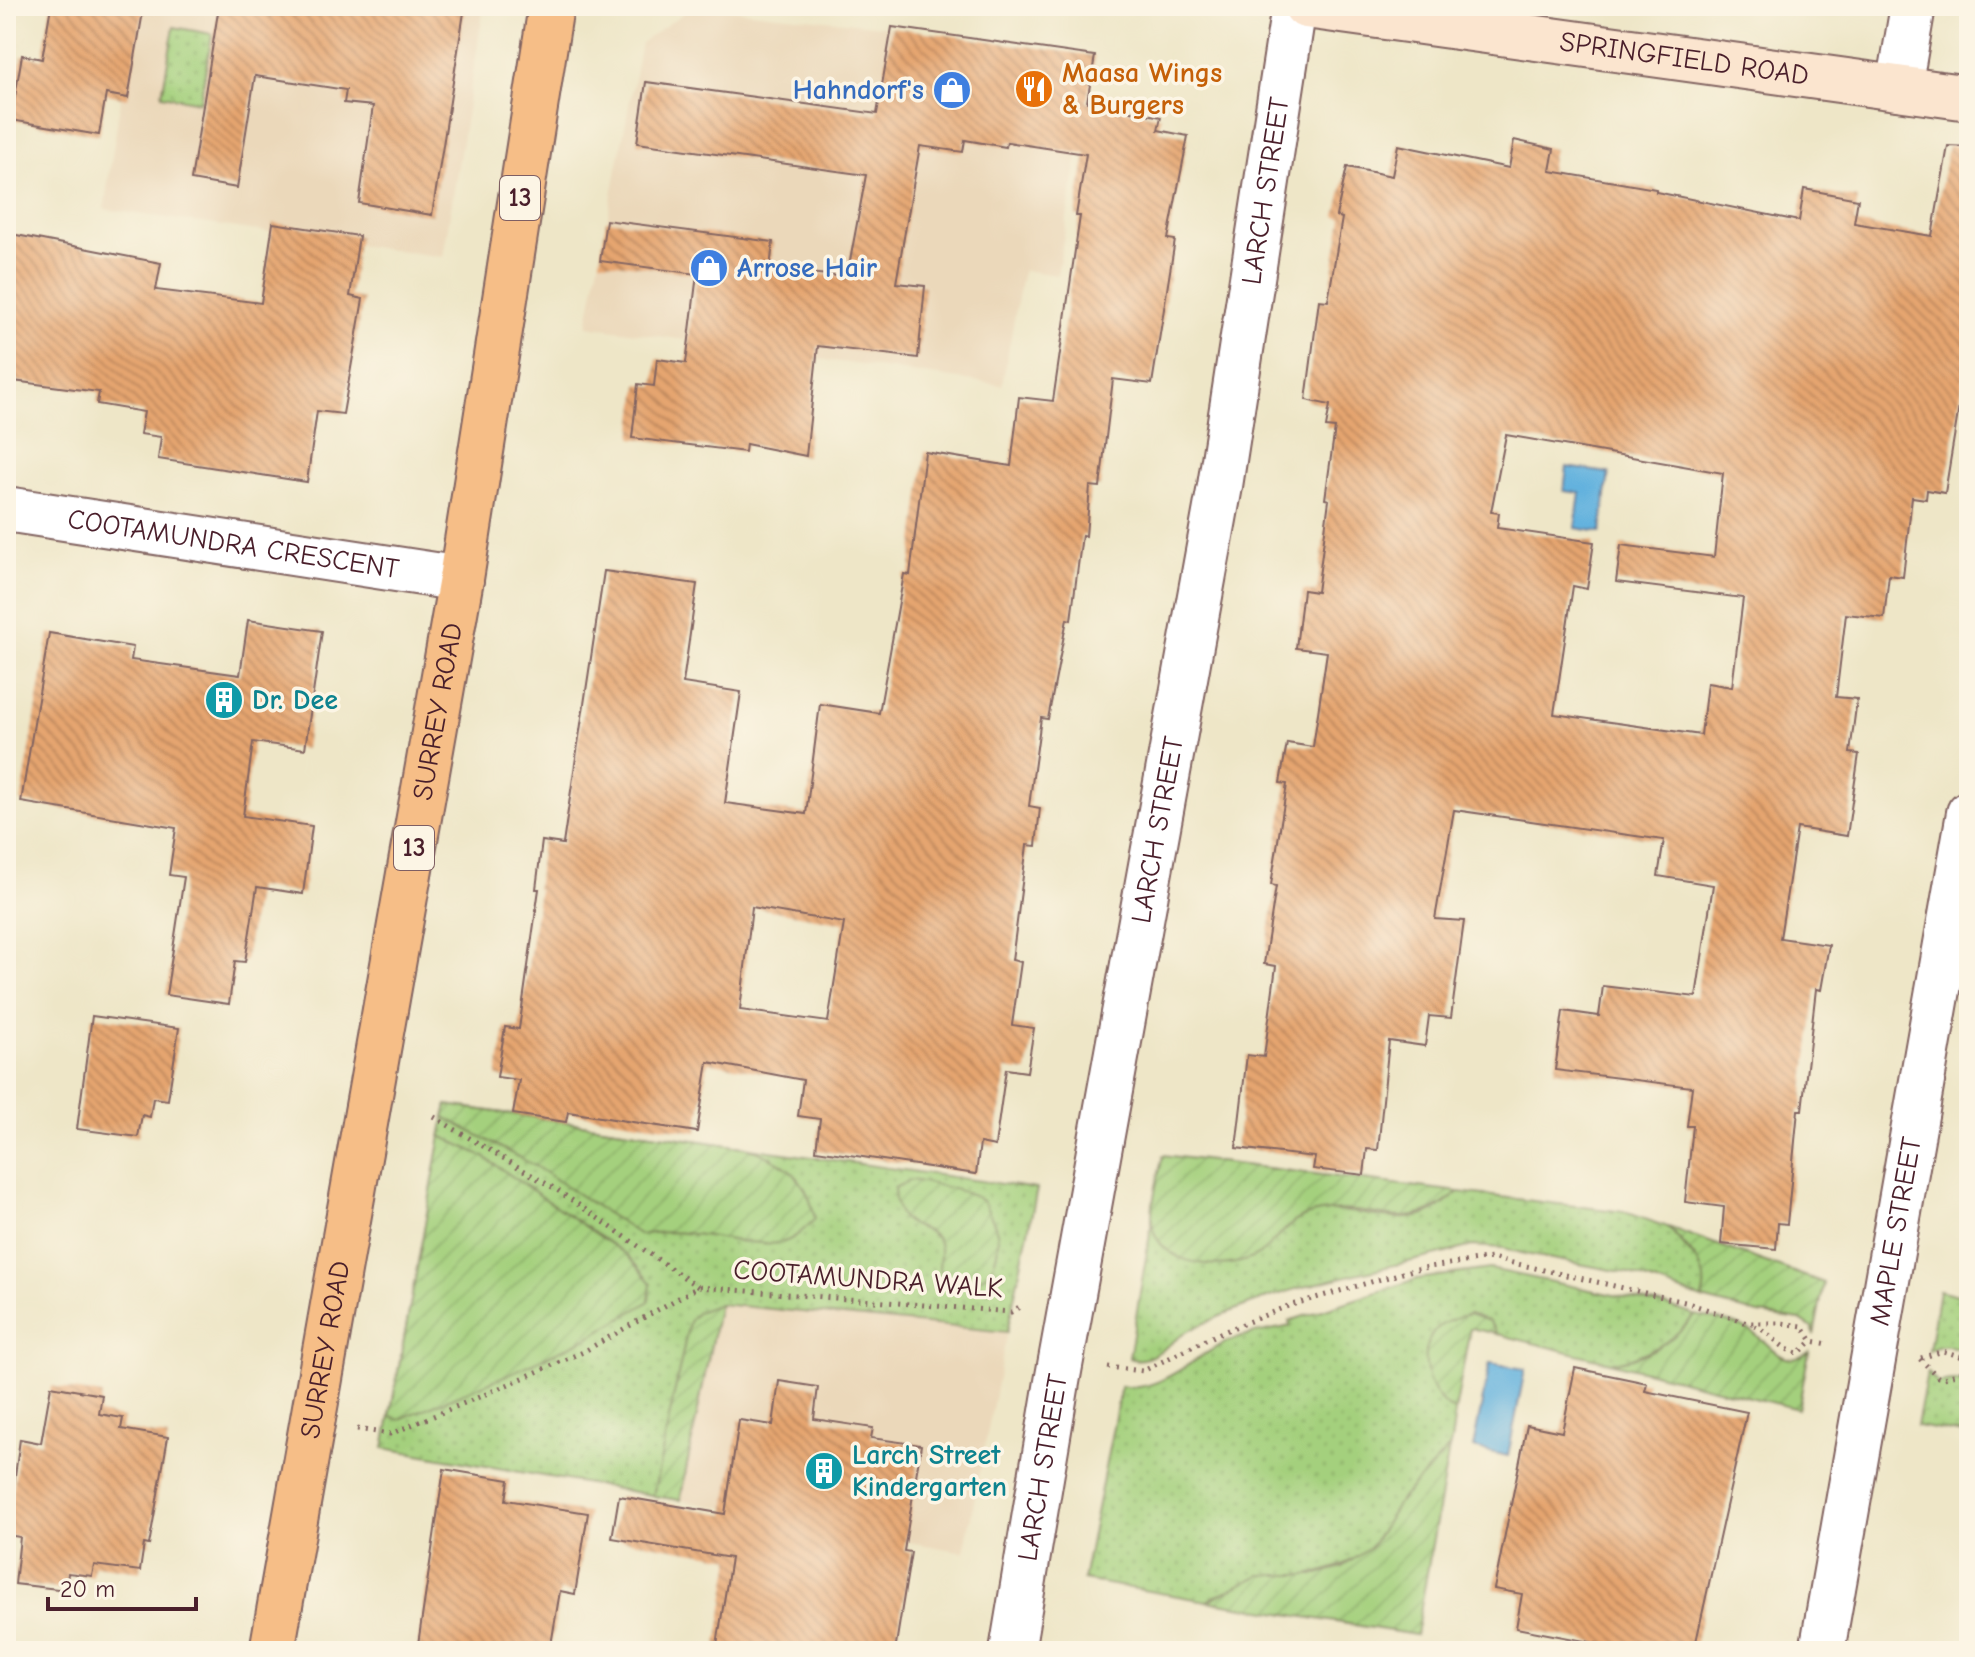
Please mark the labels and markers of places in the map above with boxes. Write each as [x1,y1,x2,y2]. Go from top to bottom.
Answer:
place label: Maasa Wings & Burgers [1062,57,1222,121]
restaurant icon: Maasa Wings & Burgers [1013,68,1055,110]
shop icon: Hahndorf's [931,69,973,111]
place label: Hahndorf's [793,74,924,106]
shop icon: Arrose Hair [688,247,730,289]
place label: Arrose Hair [737,252,878,284]
building icon: Dr. Dee [203,679,245,721]
place label: Dr. Dee [252,684,338,716]
place label: Larch Street Kindergarten [852,1439,1007,1503]
building icon: Larch Street Kindergarten [803,1450,845,1492]

